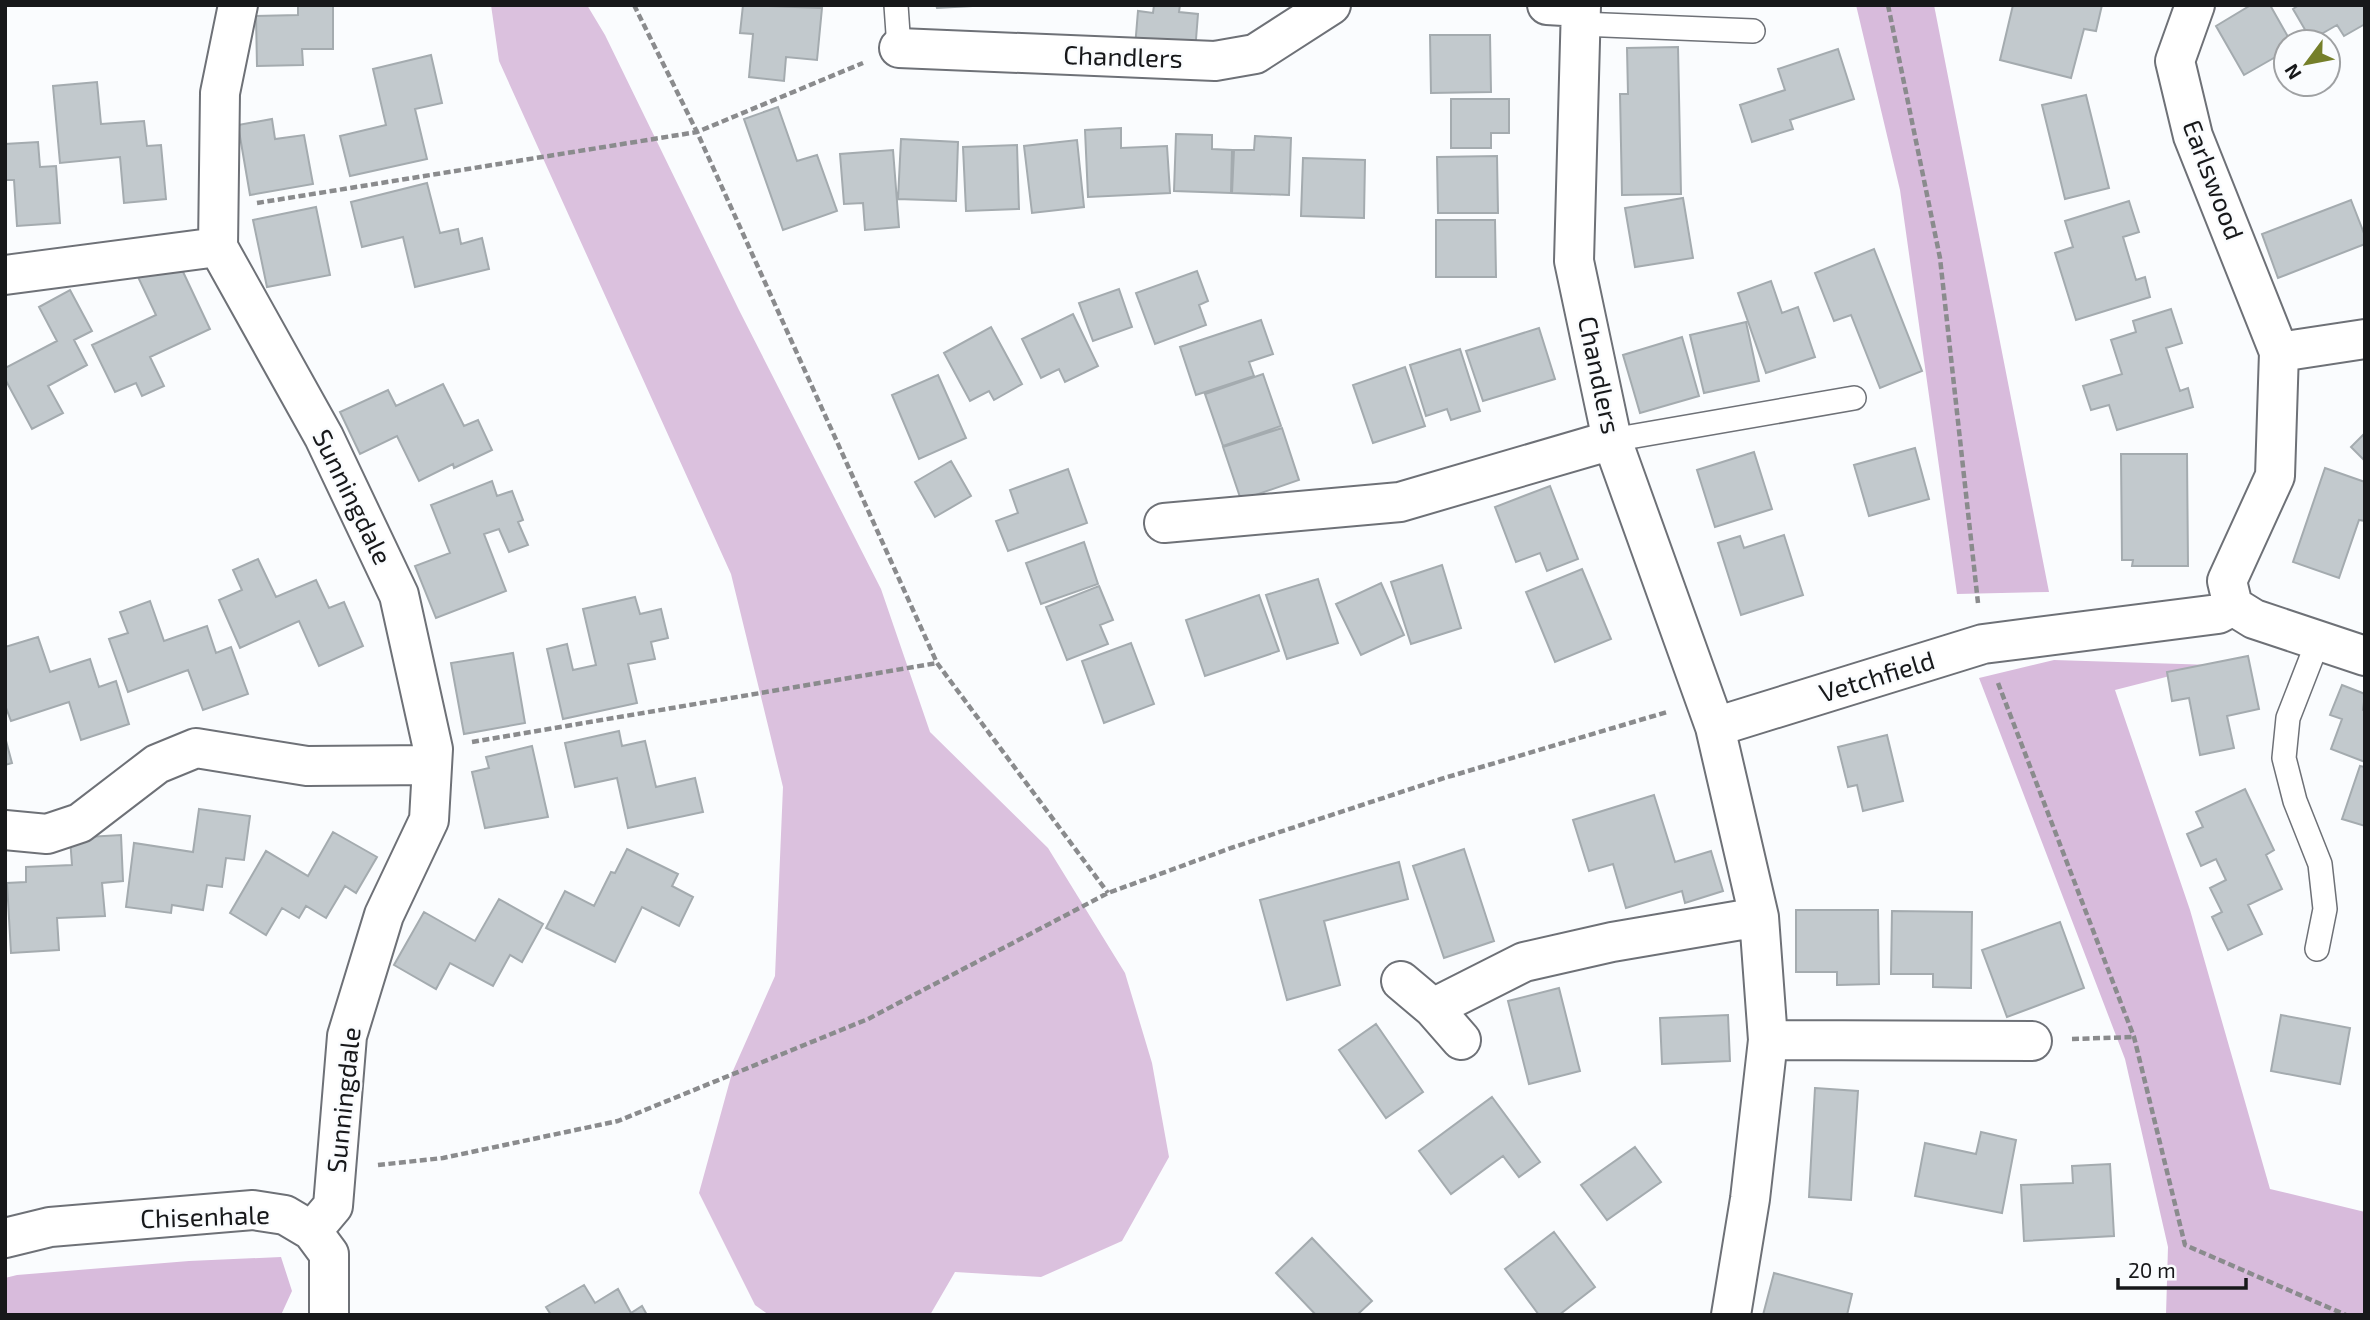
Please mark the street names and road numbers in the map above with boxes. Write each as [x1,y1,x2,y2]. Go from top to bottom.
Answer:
street label: Chandlers [1063,38,1183,73]
street label: Earlswood [2177,115,2251,244]
street label: Chandlers [1573,313,1628,436]
street label: Sunningdale [307,424,399,569]
street label: Vetchfield [1815,643,1938,708]
street label: Sunningdale [319,1025,366,1174]
street label: Chisenhale [140,1198,270,1233]

